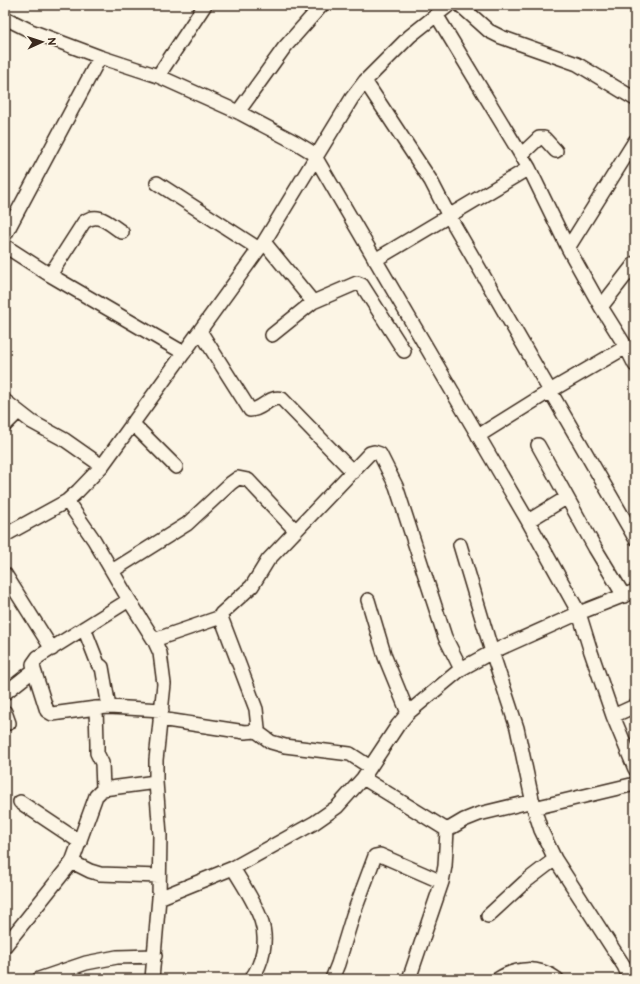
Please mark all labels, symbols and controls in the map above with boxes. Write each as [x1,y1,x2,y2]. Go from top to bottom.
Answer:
north arrow [22,22,62,62]
text: N [45,37,58,46]

